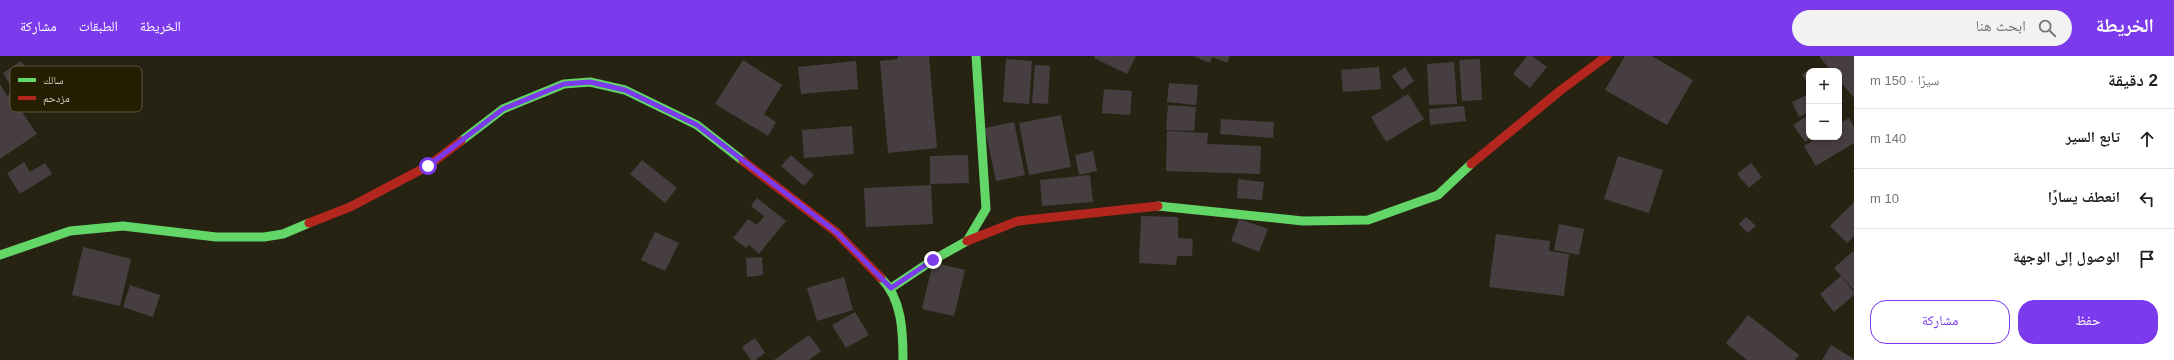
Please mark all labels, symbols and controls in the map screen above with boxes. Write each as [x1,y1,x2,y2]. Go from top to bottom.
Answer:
search box [1792,10,2072,46]
text: الخريطة [2096,15,2154,36]
text: ابحث هنا [1976,17,2026,34]
icon: search [2036,17,2058,39]
text: مشاركة [20,18,57,34]
text: الطبقات [79,18,118,34]
text: الخريطة [140,18,181,34]
legend [10,66,142,112]
map controls [1806,68,1842,140]
button: + [1806,68,1842,104]
text: 2 دقيقة [2108,71,2158,90]
text: سيرًا · 150 m [1870,73,1939,88]
text: سالك [43,74,63,86]
text: مزدحم [43,92,70,106]
button: − [1806,104,1842,140]
text: تابع السير [2066,128,2120,145]
icon: ahead [2136,128,2158,150]
text: 140 m [1870,131,1906,146]
route start [419,157,437,175]
text: انعطف يسارًا [2048,188,2120,205]
icon: left [2136,188,2158,210]
text: 10 m [1870,191,1899,206]
text: الوصول إلى الوجهة [2013,248,2120,265]
icon: arrive [2136,248,2158,270]
route end [924,251,942,269]
button: مشاركة [1870,300,2010,344]
button: حفظ [2018,300,2158,344]

